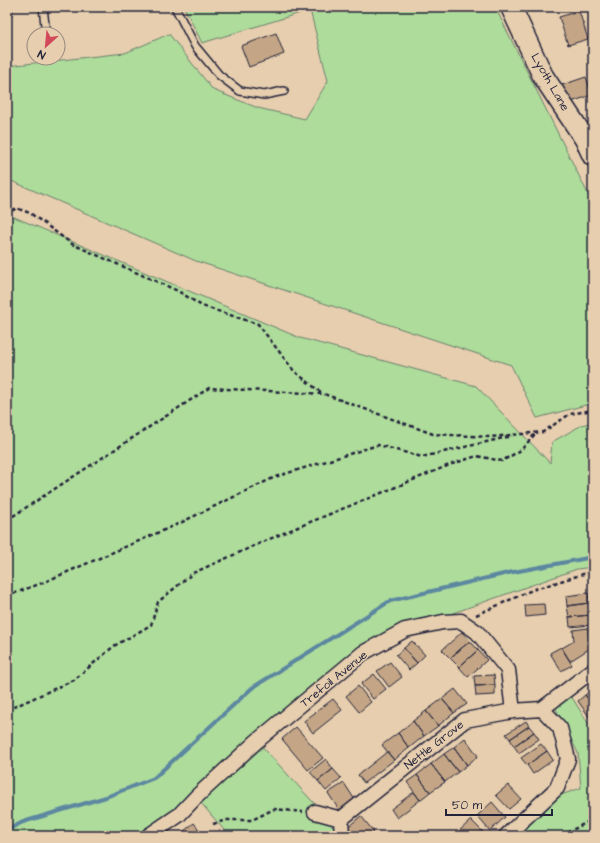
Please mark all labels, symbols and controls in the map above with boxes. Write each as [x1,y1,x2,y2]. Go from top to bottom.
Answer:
north arrow [26,26,66,66]
text: N [35,46,48,63]
street label: Lyoth Lane [526,50,574,115]
street label: Trefoil Avenue [297,646,372,711]
street label: Nettle Grove [401,716,468,774]
scale bar [446,791,552,817]
text: 50 m [452,797,483,814]

